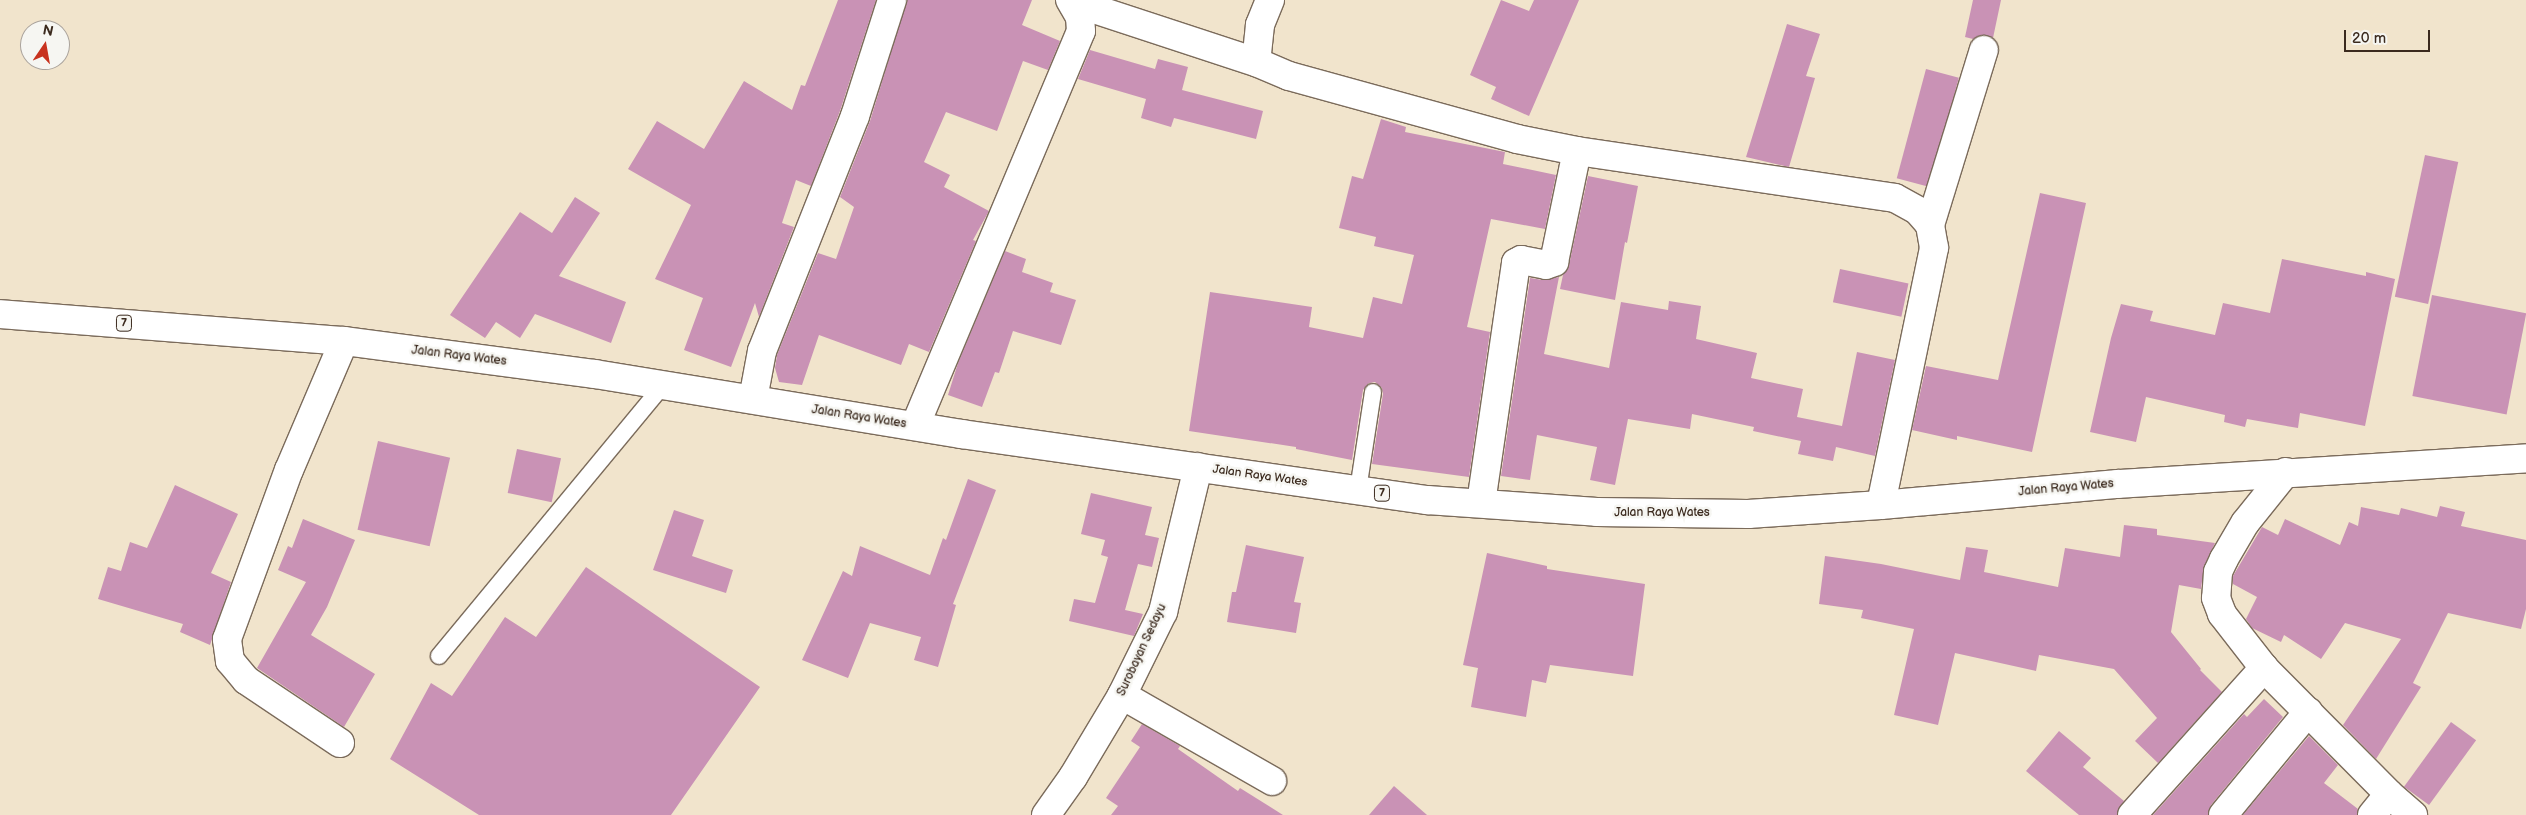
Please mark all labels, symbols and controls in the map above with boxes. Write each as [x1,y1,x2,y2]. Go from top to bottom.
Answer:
north arrow [20,20,70,70]
scale bar [2346,20,2432,52]
text: N [41,21,55,40]
text: 20 m [2352,29,2386,48]
road number: 7 [115,314,133,332]
street label: Jalan Raya Wates [410,343,508,369]
street label: Jalan Raya Wates [810,402,908,432]
street label: Jalan Raya Wates [1211,462,1309,490]
street label: Jalan Raya Wates [2018,477,2114,499]
road number: 7 [1373,484,1391,502]
street label: Jalan Raya Wates [1614,506,1710,520]
street label: Surobayan Sedayu [1114,601,1170,699]

